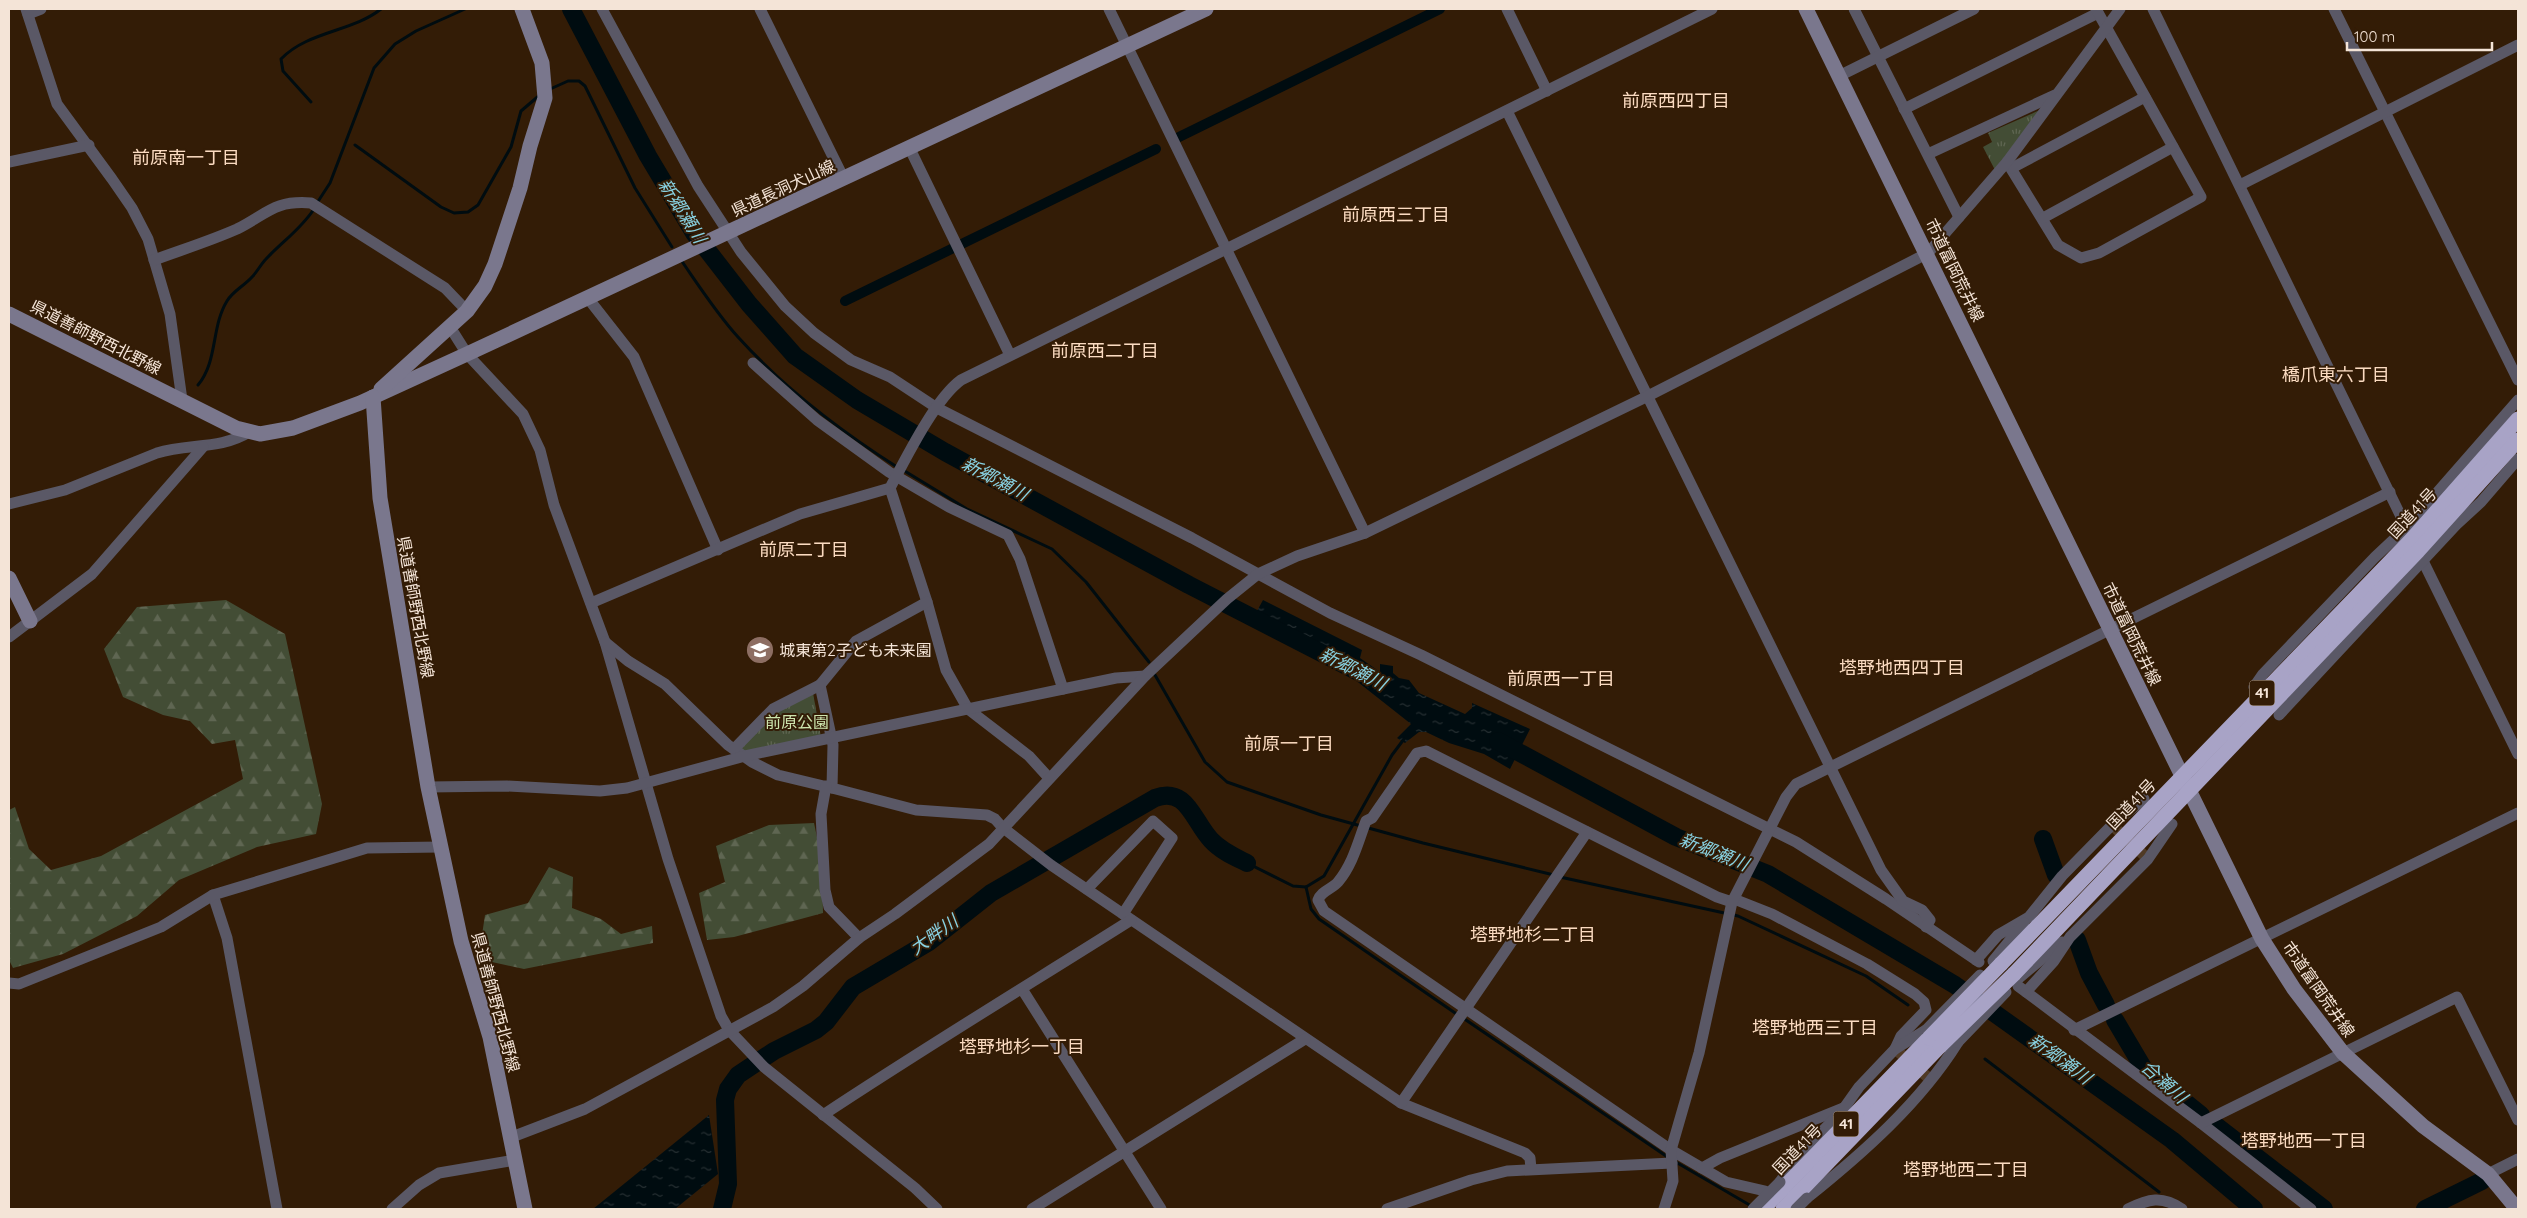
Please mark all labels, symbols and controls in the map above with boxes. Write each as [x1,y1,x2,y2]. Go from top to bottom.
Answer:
scale bar [2347,20,2492,52]
text: 100 m [2354,27,2395,46]
district label: 前原西四丁目 [1622,89,1730,112]
district label: 前原南一丁目 [132,146,240,169]
street label: 県道長洞犬山線 [728,155,838,221]
water label: 新郷瀬川 [654,174,712,249]
district label: 前原西三丁目 [1342,203,1450,226]
street label: 市道富岡荒井線 [1921,215,1989,325]
street label: 県道善師野西北野線 [27,295,165,379]
district label: 前原西二丁目 [1051,339,1159,362]
district label: 橋爪東六丁目 [2282,363,2390,386]
water label: 新郷瀬川 [958,452,1034,507]
street label: 国道41号 [2383,483,2441,543]
street label: 県道善師野西北野線 [394,534,438,680]
district label: 前原二丁目 [759,538,849,561]
street label: 市道富岡荒井線 [2098,579,2166,689]
school or university icon: 城東第2子ども未来園 [745,635,775,665]
place label: 城東第2子ども未来園 [779,640,932,660]
water label: 新郷瀬川 [1316,642,1392,696]
district label: 塔野地西四丁目 [1839,656,1965,679]
district label: 前原西一丁目 [1507,667,1615,690]
road number: 41 [2250,680,2274,706]
park label: 前原公園 [765,712,829,732]
district label: 前原一丁目 [1244,732,1334,755]
street label: 国道41号 [2102,775,2160,833]
water label: 新郷瀬川 [1677,827,1754,876]
water label: 大畔川 [905,909,964,959]
district label: 塔野地杉二丁目 [1470,923,1596,946]
street label: 県道善師野西北野線 [468,930,524,1074]
street label: 市道富岡荒井線 [2279,937,2359,1041]
district label: 塔野地西三丁目 [1752,1016,1878,1039]
water label: 新郷瀬川 [2024,1028,2098,1090]
district label: 塔野地杉一丁目 [959,1035,1085,1058]
water label: 合瀬川 [2137,1055,2194,1110]
road number: 41 [1834,1112,1858,1136]
street label: 国道41号 [1768,1120,1826,1178]
district label: 塔野地西一丁目 [2241,1129,2367,1152]
district label: 塔野地西二丁目 [1903,1158,2029,1181]

